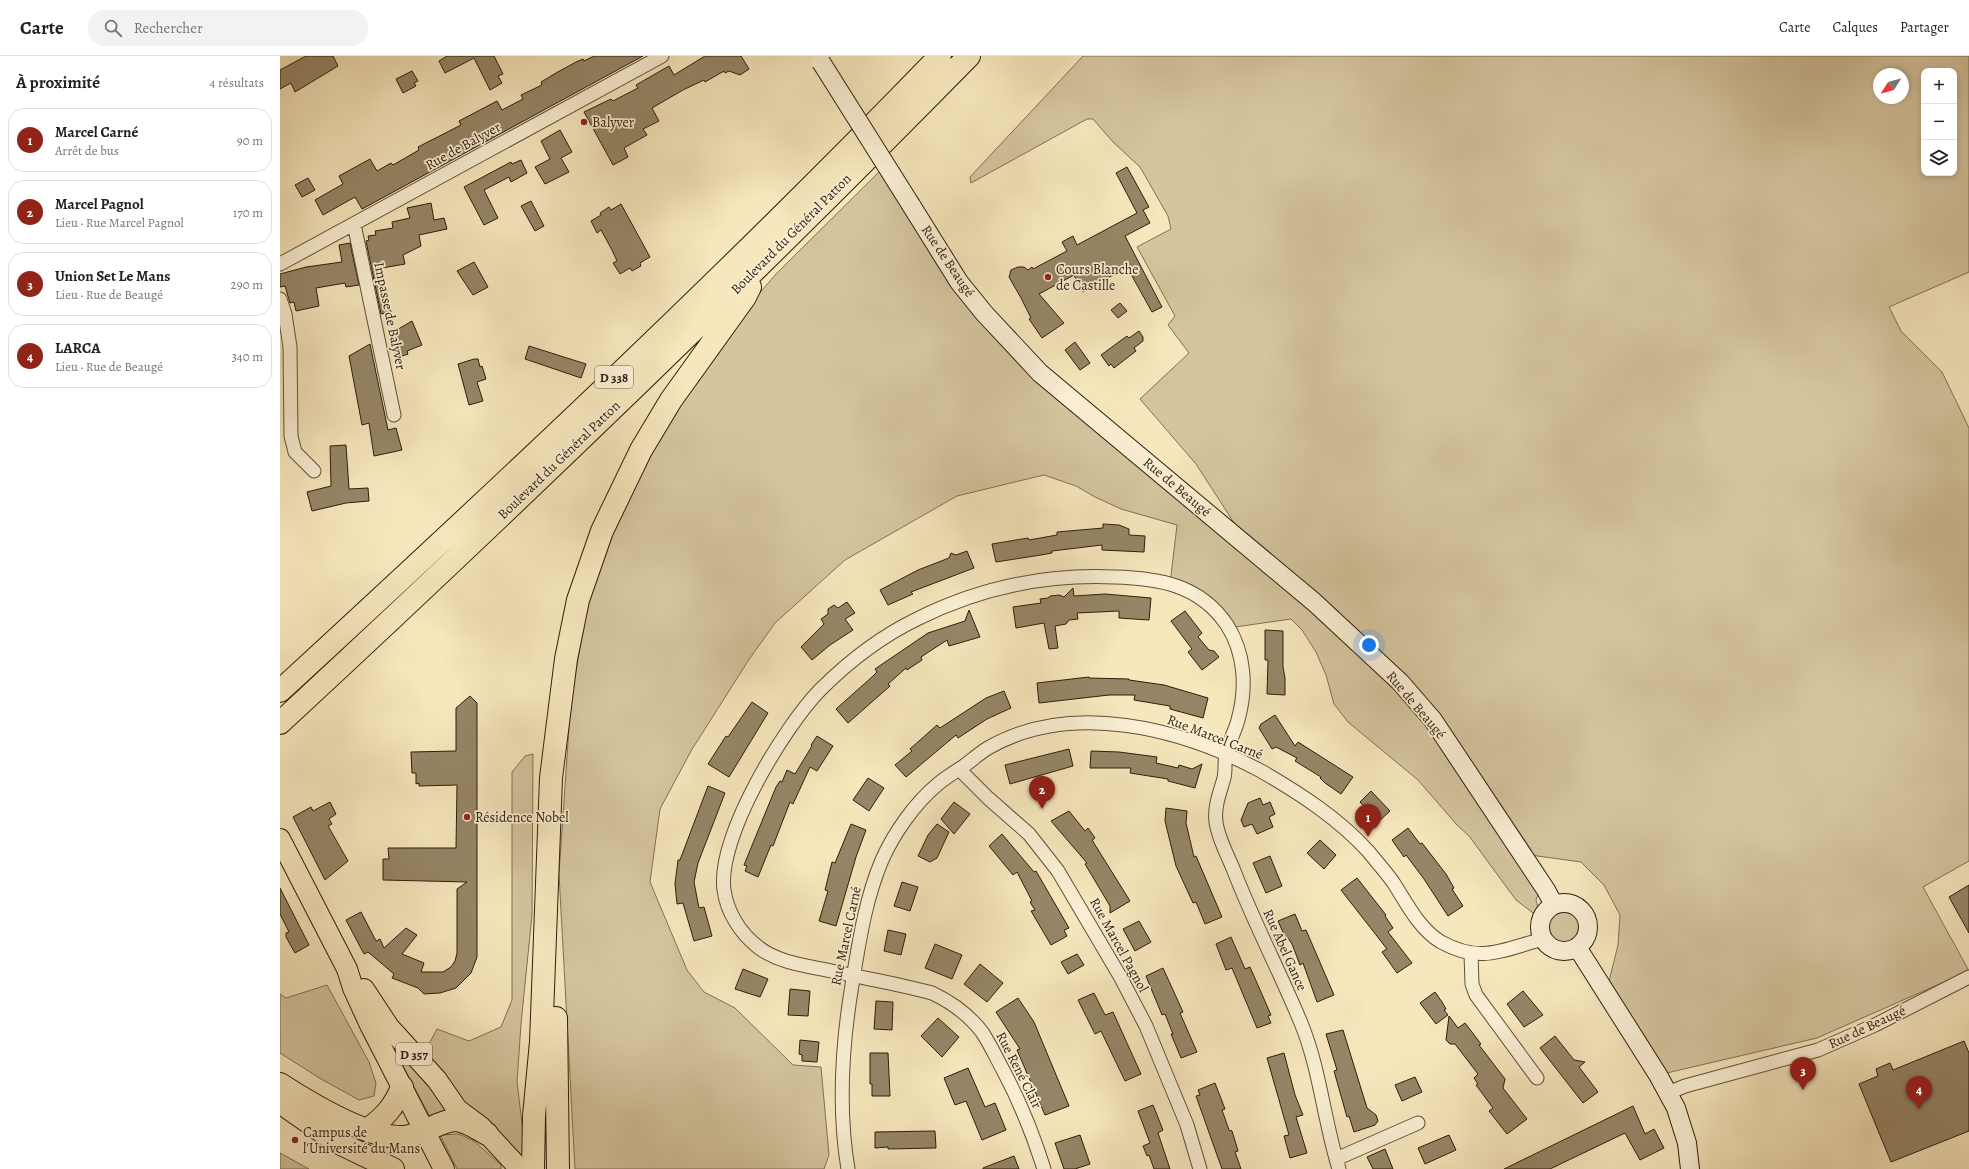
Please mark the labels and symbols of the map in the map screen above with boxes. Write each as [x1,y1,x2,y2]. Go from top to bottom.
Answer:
north arrow [1873,68,1909,104]
place label: Balyver [592,113,635,132]
street label: Rue de Balyver [422,117,505,175]
marker: Balyver [579,117,589,127]
street label: Boulevard du Général Patton [727,169,856,298]
street label: Rue de Beaugé [917,221,979,301]
street label: Impasse de Balyver [369,260,411,372]
place label: Cours Blanche de Castille [1056,260,1138,295]
marker: Cours Blanche de Castille [1043,272,1053,282]
road number: D 338 [595,366,633,388]
street label: Boulevard du Général Patton [494,396,625,524]
street label: Rue de Beaugé [1139,453,1215,521]
your location [1359,635,1379,655]
street label: Rue de Beaugé [1382,667,1450,743]
street label: Rue Marcel Carné [1164,710,1266,764]
pin: 2 [1029,776,1055,809]
pin: 1 [1355,804,1381,837]
place label: Résidence Nobel [475,808,569,827]
marker: Résidence Nobel [462,812,472,822]
street label: Rue Marcel Carné [826,885,866,987]
street label: Rue Marcel Pagnol [1085,894,1153,996]
street label: Rue Abel Gance [1259,906,1311,994]
street label: Rue de Beaugé [1825,1001,1909,1053]
street label: Rue René Clair [991,1028,1047,1112]
road number: D 357 [396,1043,432,1065]
pin: 3 [1790,1057,1816,1090]
pin: 4 [1906,1076,1932,1109]
place label: Campus de l'Université du Mans [303,1123,420,1158]
marker: Campus de l'Université du Mans [290,1135,300,1145]

